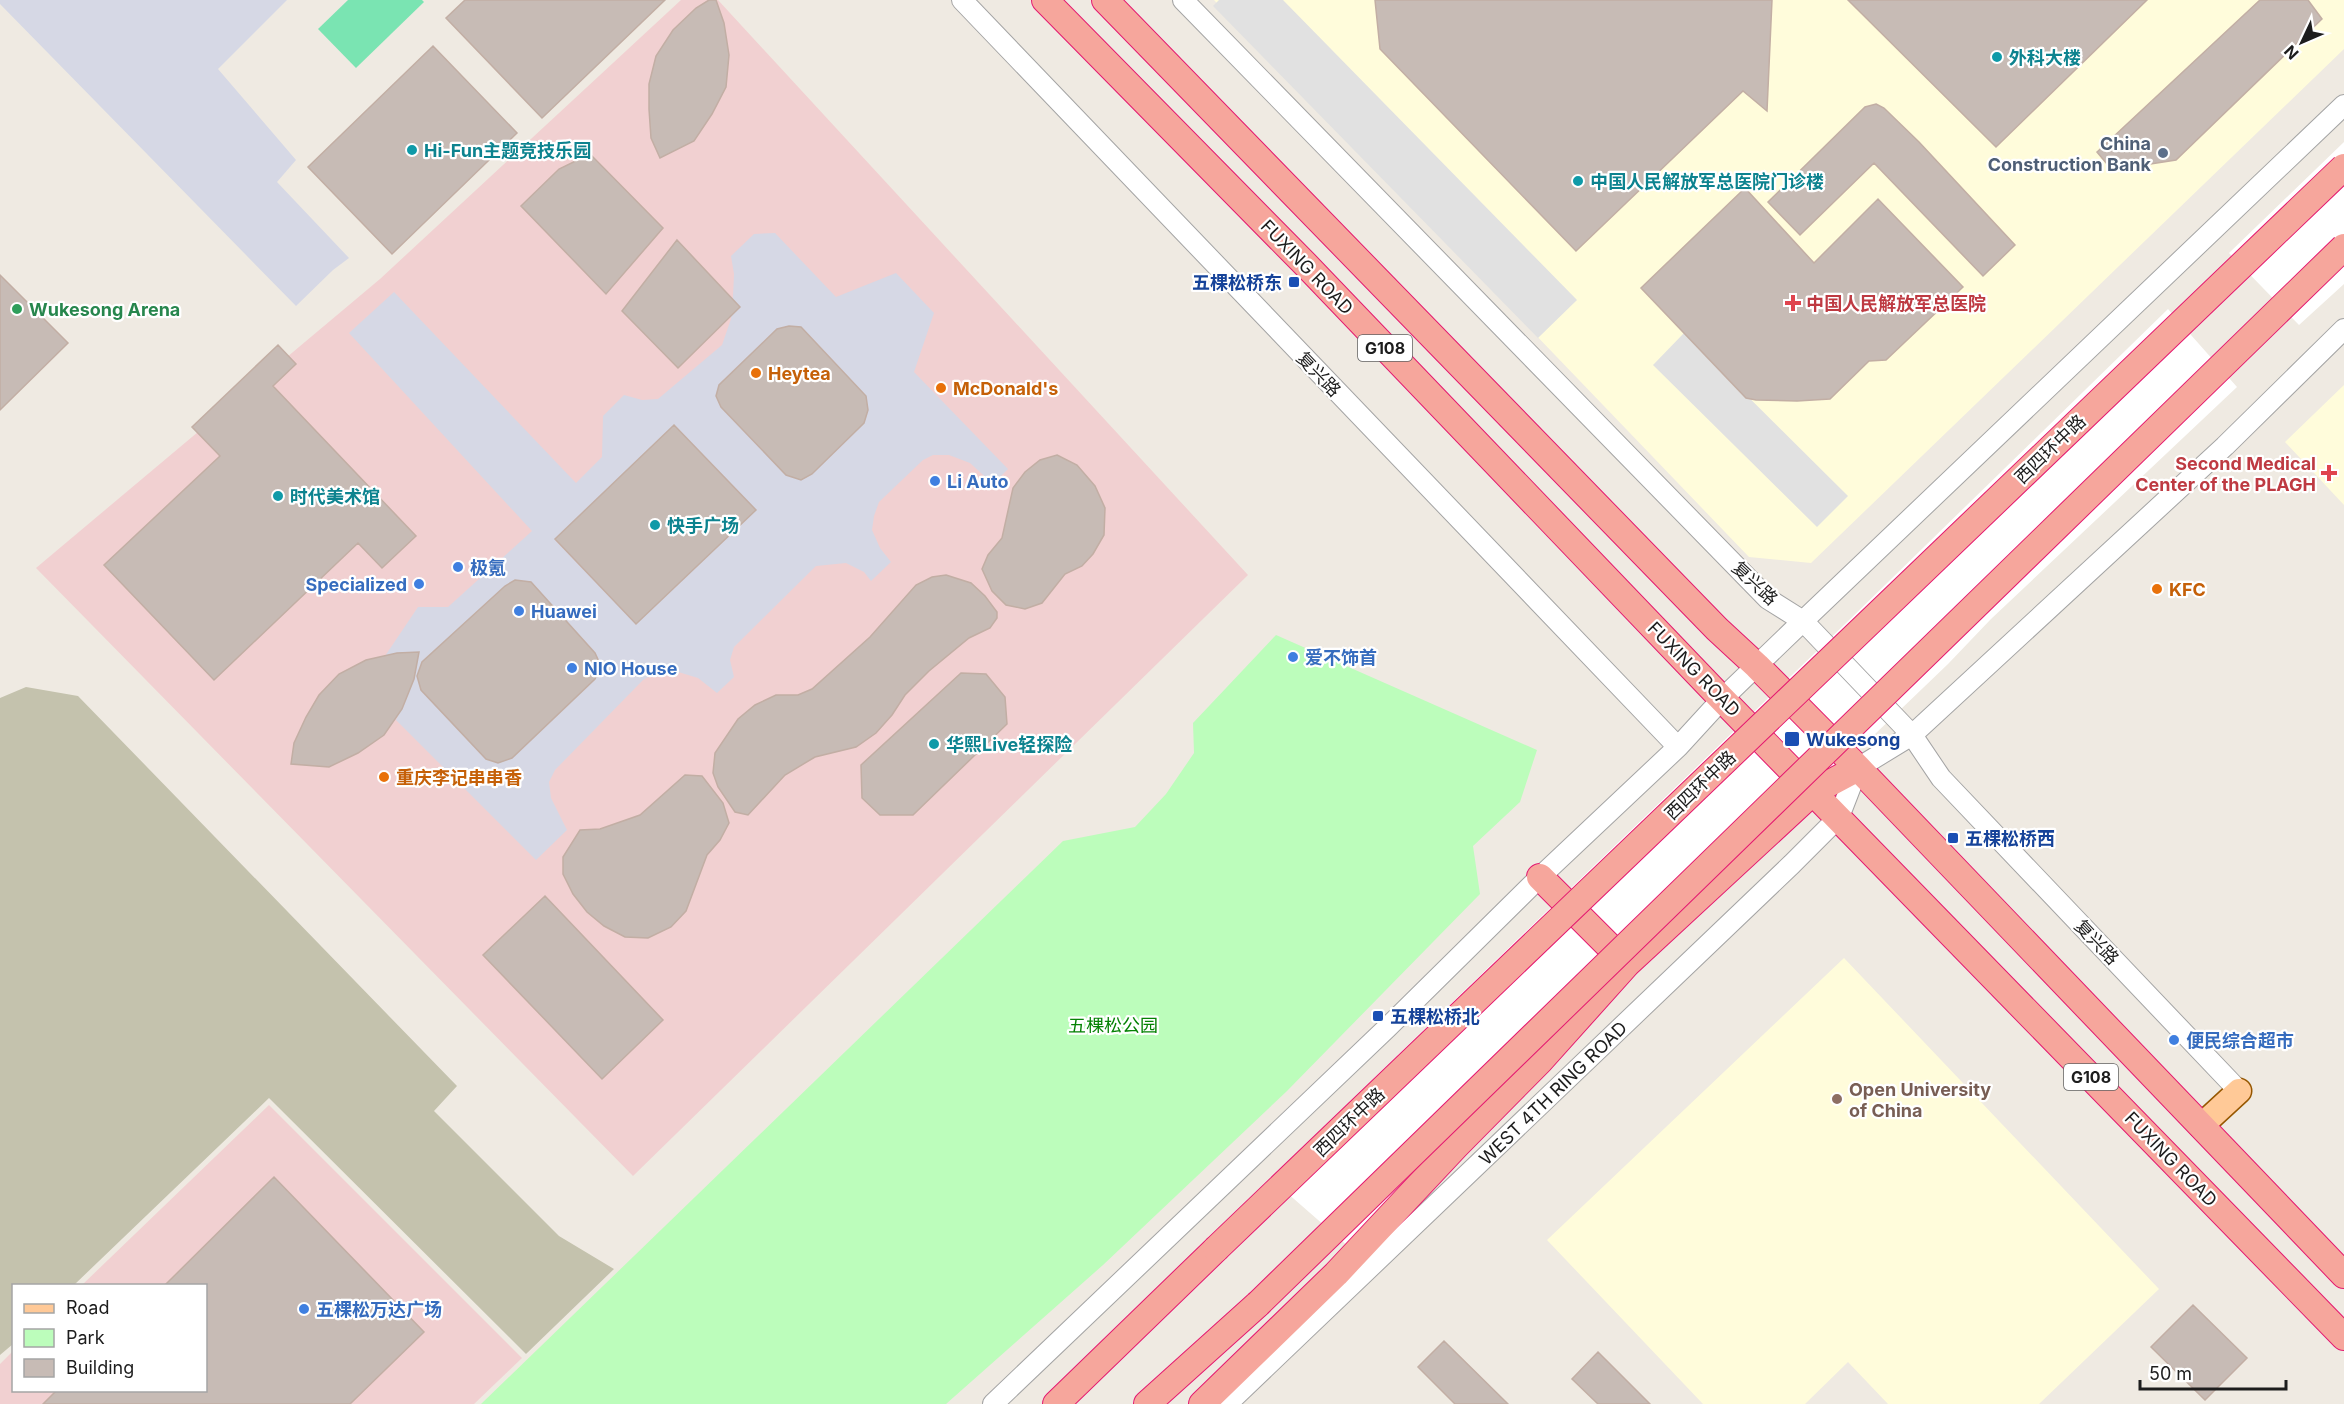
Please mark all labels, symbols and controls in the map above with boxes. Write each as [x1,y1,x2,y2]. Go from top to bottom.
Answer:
north arrow [2272,12,2332,72]
text: N [2280,41,2303,64]
place label: 外科大楼 [2009,47,2081,68]
marker: 外科大楼 [1990,50,2004,64]
place label: China Construction Bank [1988,133,2152,175]
place label: Hi-Fun主题竞技乐园 [424,140,591,161]
marker: Hi-Fun主题竞技乐园 [405,143,419,157]
marker: China Construction Bank [2156,146,2170,160]
place label: 中国人民解放军总医院门诊楼 [1590,171,1824,192]
marker: 中国人民解放军总医院门诊楼 [1571,174,1585,188]
street label: FUXING ROAD [1257,215,1357,319]
place label: 五棵松桥东 [1192,272,1282,293]
marker: 五棵松桥东 [1287,275,1301,289]
place label: 中国人民解放军总医院 [1806,293,1986,314]
marker: 中国人民解放军总医院 [1784,294,1802,312]
place label: Wukesong Arena [29,299,180,320]
marker: Wukesong Arena [10,302,24,316]
road number: G108 [1358,335,1412,361]
street label: 复兴路 [1293,347,1345,401]
place label: Heytea [768,363,831,384]
marker: Heytea [749,366,763,380]
place label: McDonald's [953,378,1058,399]
marker: McDonald's [934,381,948,395]
street label: 西四环中路 [2010,410,2090,488]
place label: Second Medical Center of the PLAGH [2135,453,2316,495]
marker: Second Medical Center of the PLAGH [2320,464,2338,482]
place label: Li Auto [947,471,1008,492]
marker: Li Auto [928,474,942,488]
place label: 时代美术馆 [290,486,380,507]
marker: 时代美术馆 [271,489,285,503]
place label: 快手广场 [667,515,739,536]
marker: 快手广场 [648,518,662,532]
place label: 极氪 [470,557,506,578]
street label: 复兴路 [1728,557,1782,609]
marker: 极氪 [451,560,465,574]
place label: Specialized [305,574,407,595]
marker: Specialized [412,577,426,591]
place label: KFC [2169,579,2206,600]
marker: KFC [2150,582,2164,596]
place label: Huawei [531,601,597,622]
marker: Huawei [512,604,526,618]
street label: FUXING ROAD [1644,617,1744,721]
place label: 爱不饰首 [1305,647,1377,668]
marker: 爱不饰首 [1286,650,1300,664]
place label: NIO House [584,658,678,679]
marker: NIO House [565,661,579,675]
place label: Wukesong [1806,729,1900,750]
marker: Wukesong [1783,730,1801,748]
place label: 华熙Live轻探险 [946,734,1072,755]
marker: 华熙Live轻探险 [927,737,941,751]
street label: 西四环中路 [1660,746,1740,824]
place label: 重庆李记串串香 [396,767,522,788]
marker: 重庆李记串串香 [377,770,391,784]
place label: 五棵松桥西 [1965,828,2055,849]
marker: 五棵松桥西 [1946,831,1960,845]
street label: 复兴路 [2071,915,2123,969]
place label: 五棵松桥北 [1390,1006,1480,1027]
marker: 五棵松桥北 [1371,1009,1385,1023]
park label: 五棵松公园 [1068,1015,1158,1036]
street label: WEST 4TH RING ROAD [1475,1017,1631,1169]
place label: 便民综合超市 [2186,1030,2294,1051]
marker: 便民综合超市 [2167,1033,2181,1047]
road number: G108 [2064,1064,2118,1090]
place label: Open University of China [1849,1079,1991,1121]
street label: 西四环中路 [1309,1083,1389,1161]
marker: Open University of China [1830,1092,1844,1106]
street label: FUXING ROAD [2121,1107,2221,1211]
legend [12,1284,207,1392]
text: Road [66,1297,109,1318]
place label: 五棵松万达广场 [316,1299,442,1320]
marker: 五棵松万达广场 [297,1302,311,1316]
text: Park [66,1327,105,1348]
scale bar [2140,1353,2286,1391]
text: Building [66,1357,134,1378]
text: 50 m [2149,1363,2192,1384]

